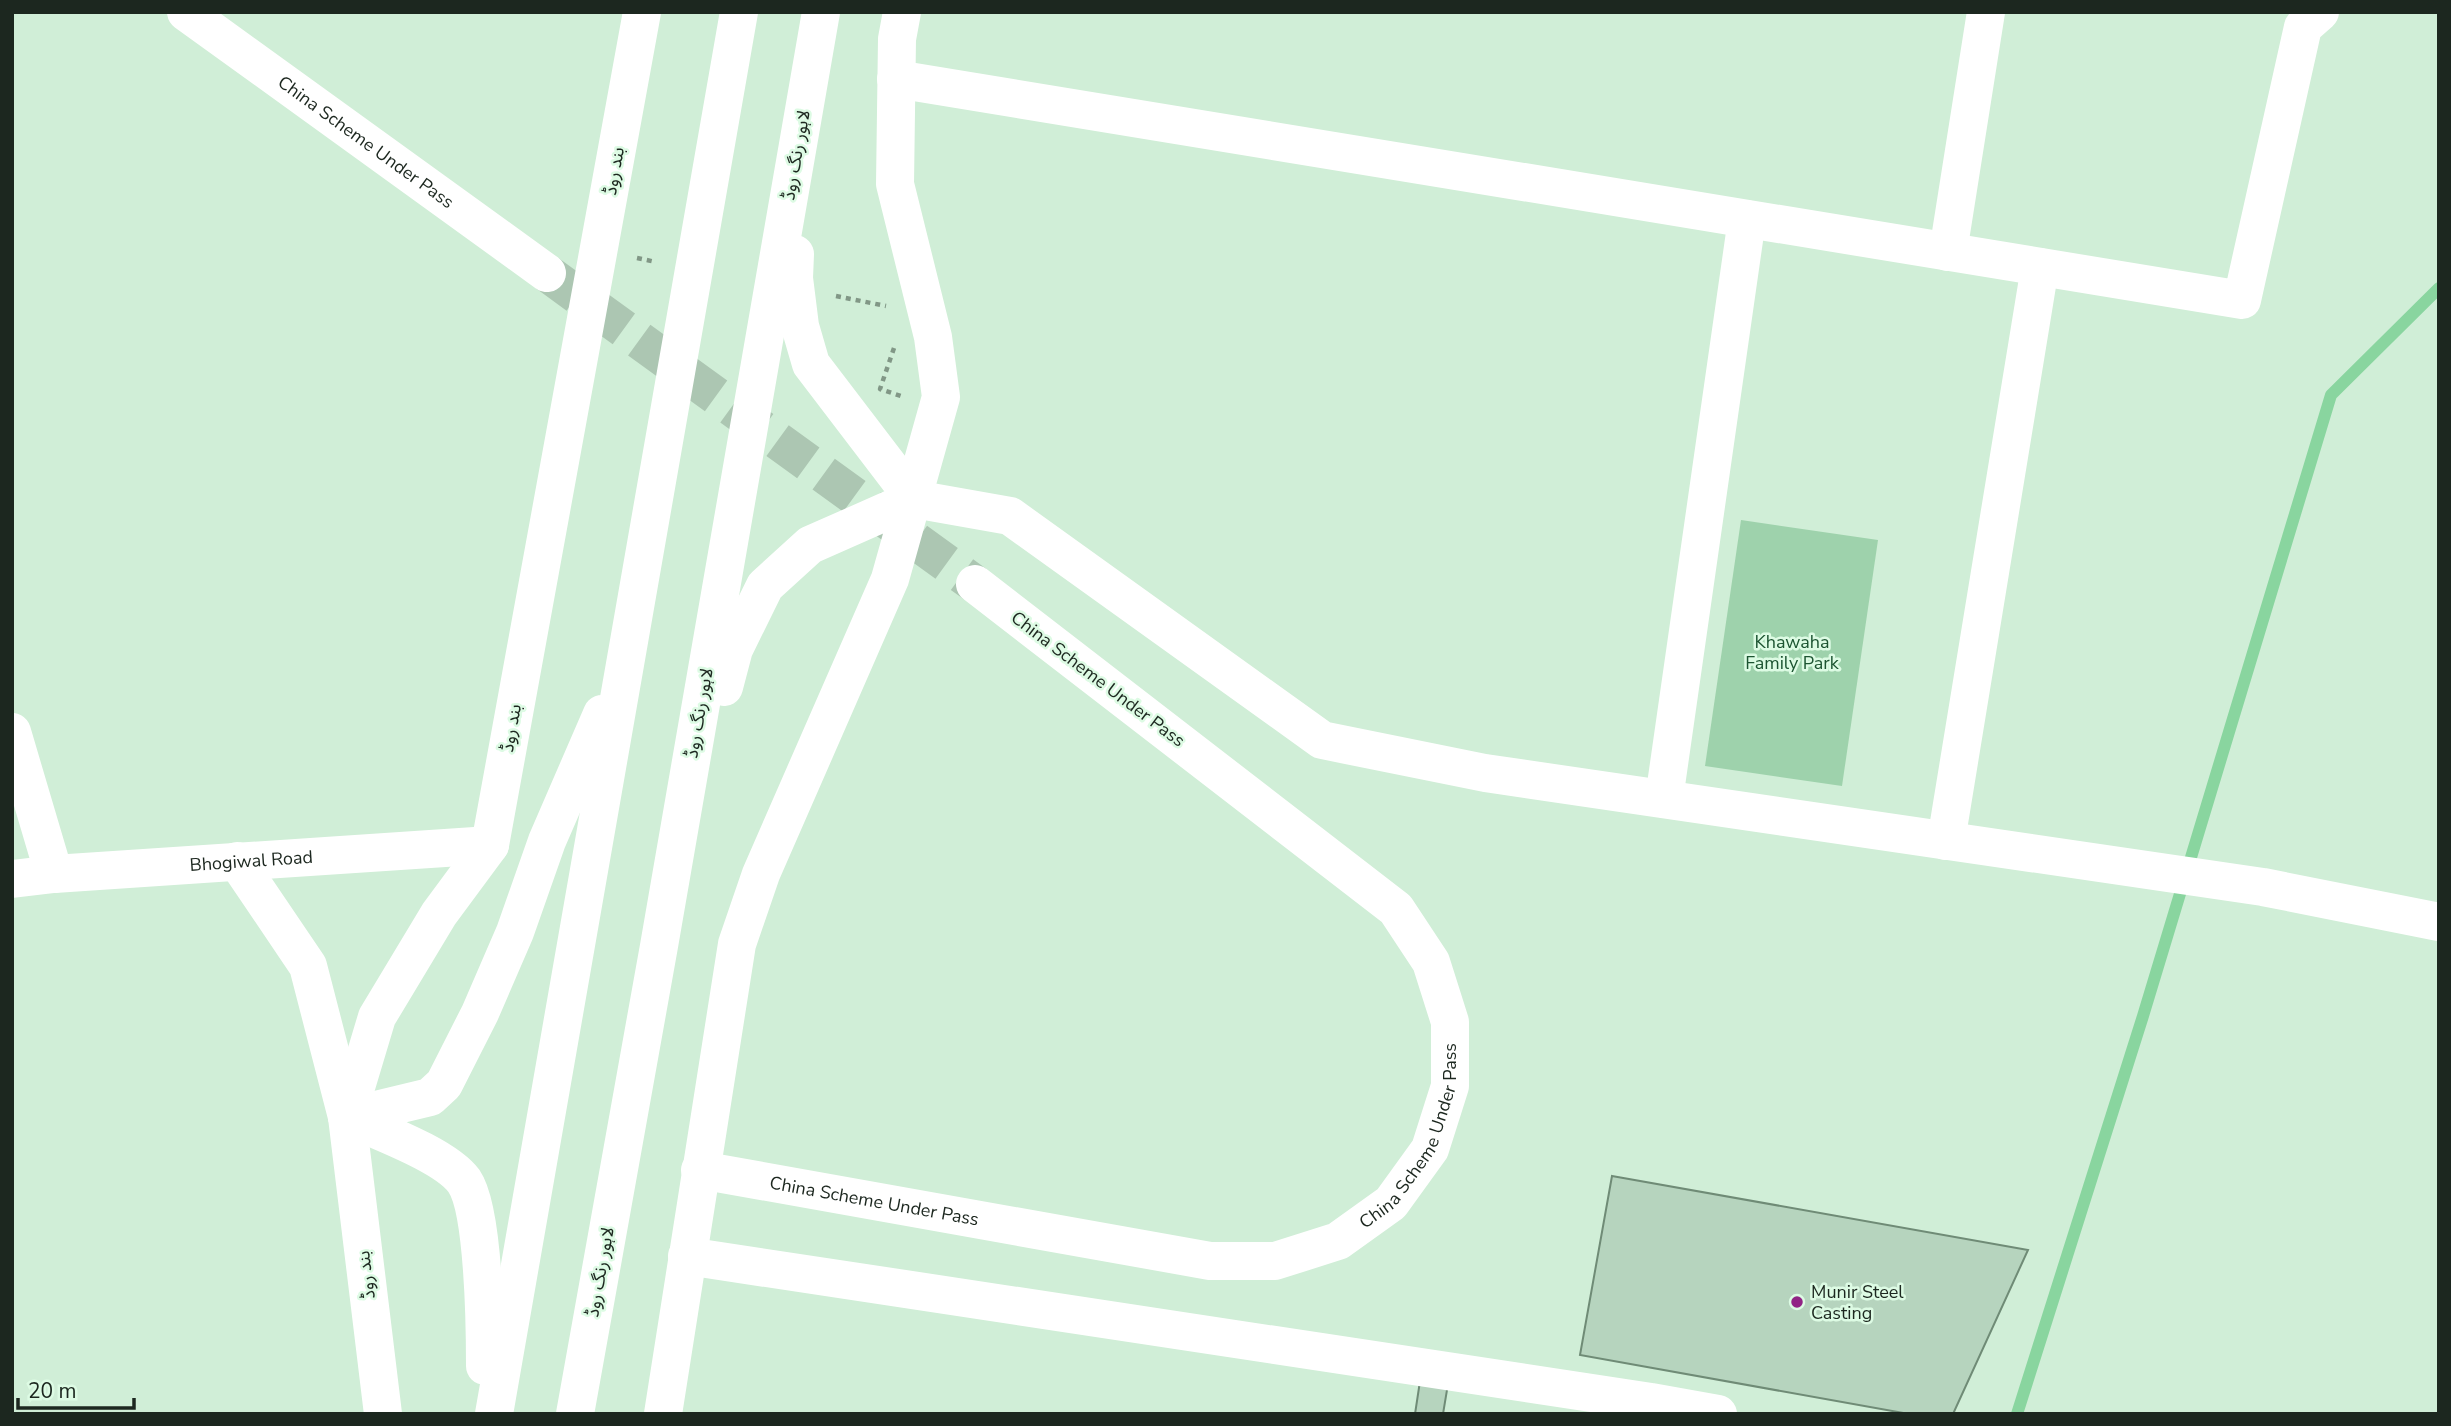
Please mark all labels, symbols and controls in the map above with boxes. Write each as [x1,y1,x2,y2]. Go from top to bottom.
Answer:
street label: China Scheme Under Pass [273,70,459,214]
street label: لاہور رنگ روڈ [776,108,816,202]
street label: بند روڈ [598,145,630,197]
street label: China Scheme Under Pass [1006,606,1190,752]
park label: Khawaha Family Park [1745,630,1840,675]
street label: لاہور رنگ روڈ [679,666,719,760]
street label: بند روڈ [495,702,527,754]
street label: Bhogiwal Road [189,845,314,877]
street label: China Scheme Under Pass [1354,1043,1462,1234]
street label: China Scheme Under Pass [768,1171,981,1232]
street label: لاہور رنگ روڈ [580,1225,620,1319]
street label: بند روڈ [351,1249,381,1301]
place label: Munir Steel Casting [1811,1280,1904,1325]
marker: Munir Steel Casting [1789,1294,1805,1310]
scale bar [18,1366,133,1410]
text: 20 m [28,1377,77,1405]

